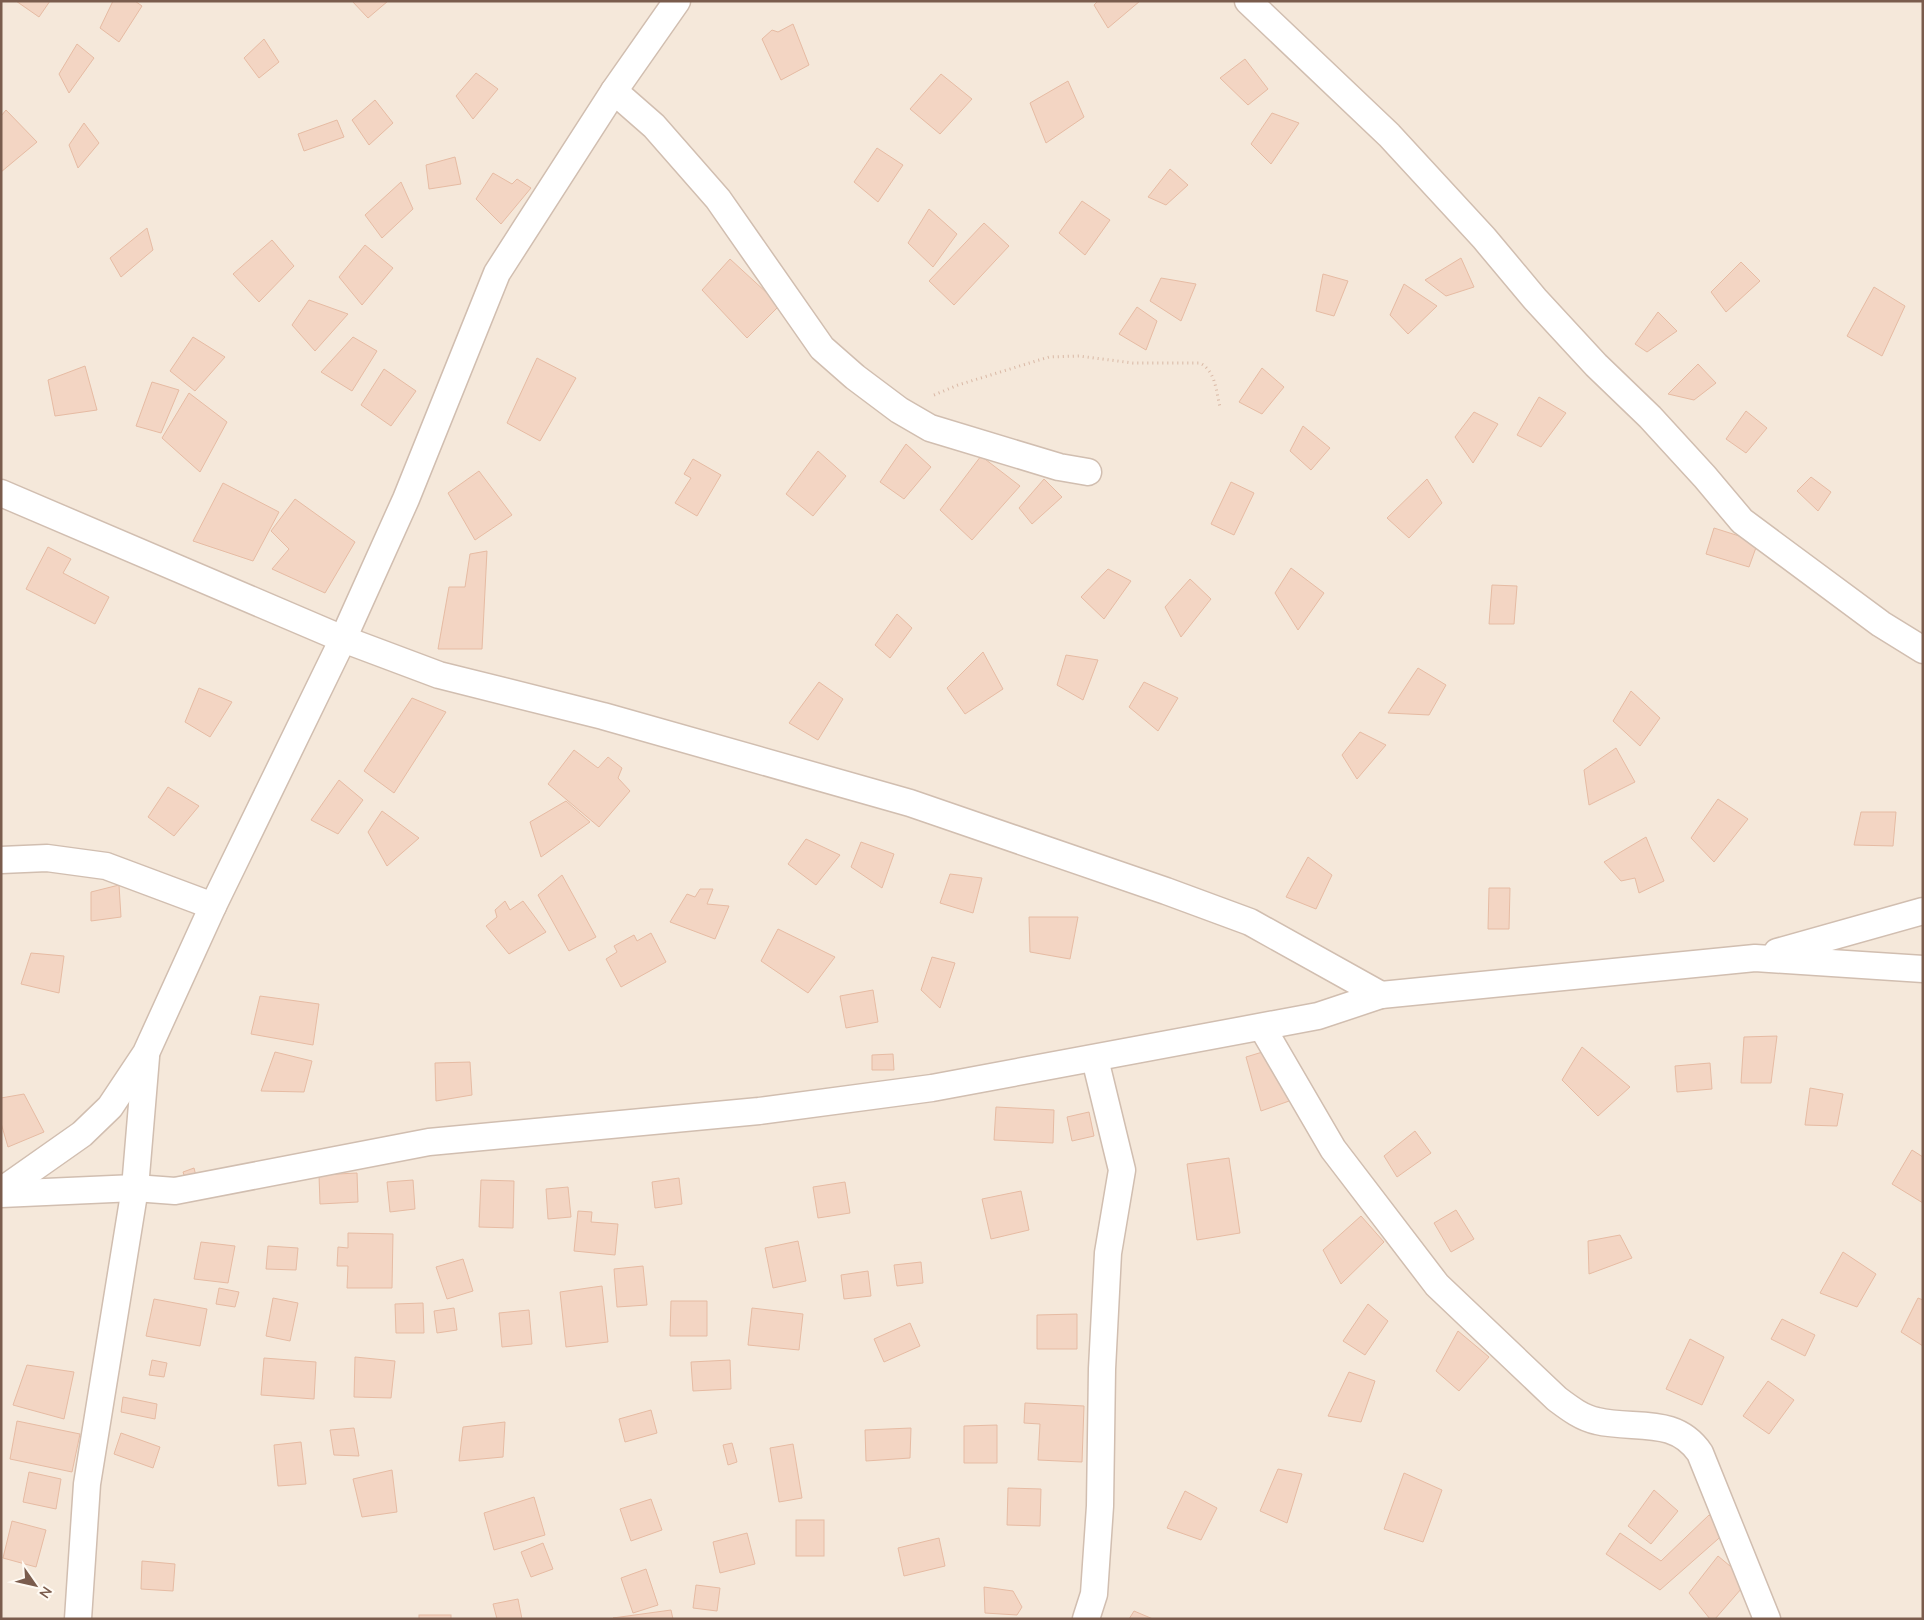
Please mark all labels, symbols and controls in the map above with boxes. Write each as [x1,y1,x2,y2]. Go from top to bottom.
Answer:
north arrow [10,1560,60,1610]
text: N [35,1582,56,1602]

